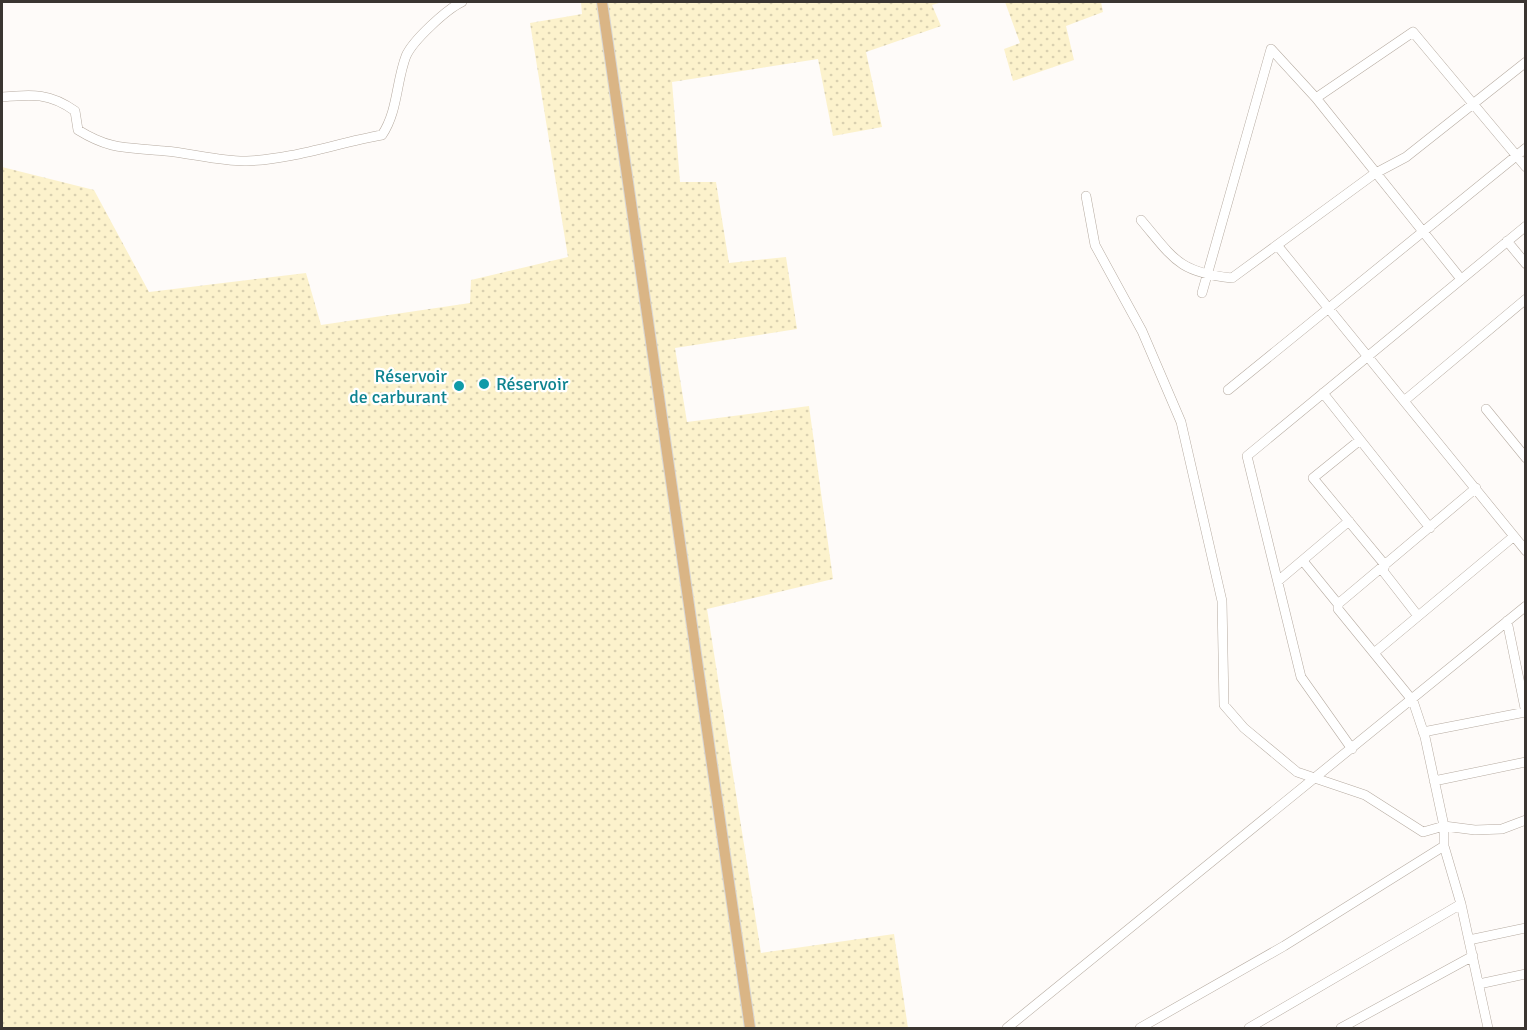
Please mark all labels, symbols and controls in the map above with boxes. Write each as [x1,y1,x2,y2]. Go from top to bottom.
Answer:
place label: Réservoir de carburant [349,365,447,408]
place label: Réservoir [496,373,569,395]
marker: Réservoir [477,377,491,391]
marker: Réservoir de carburant [452,379,466,393]

